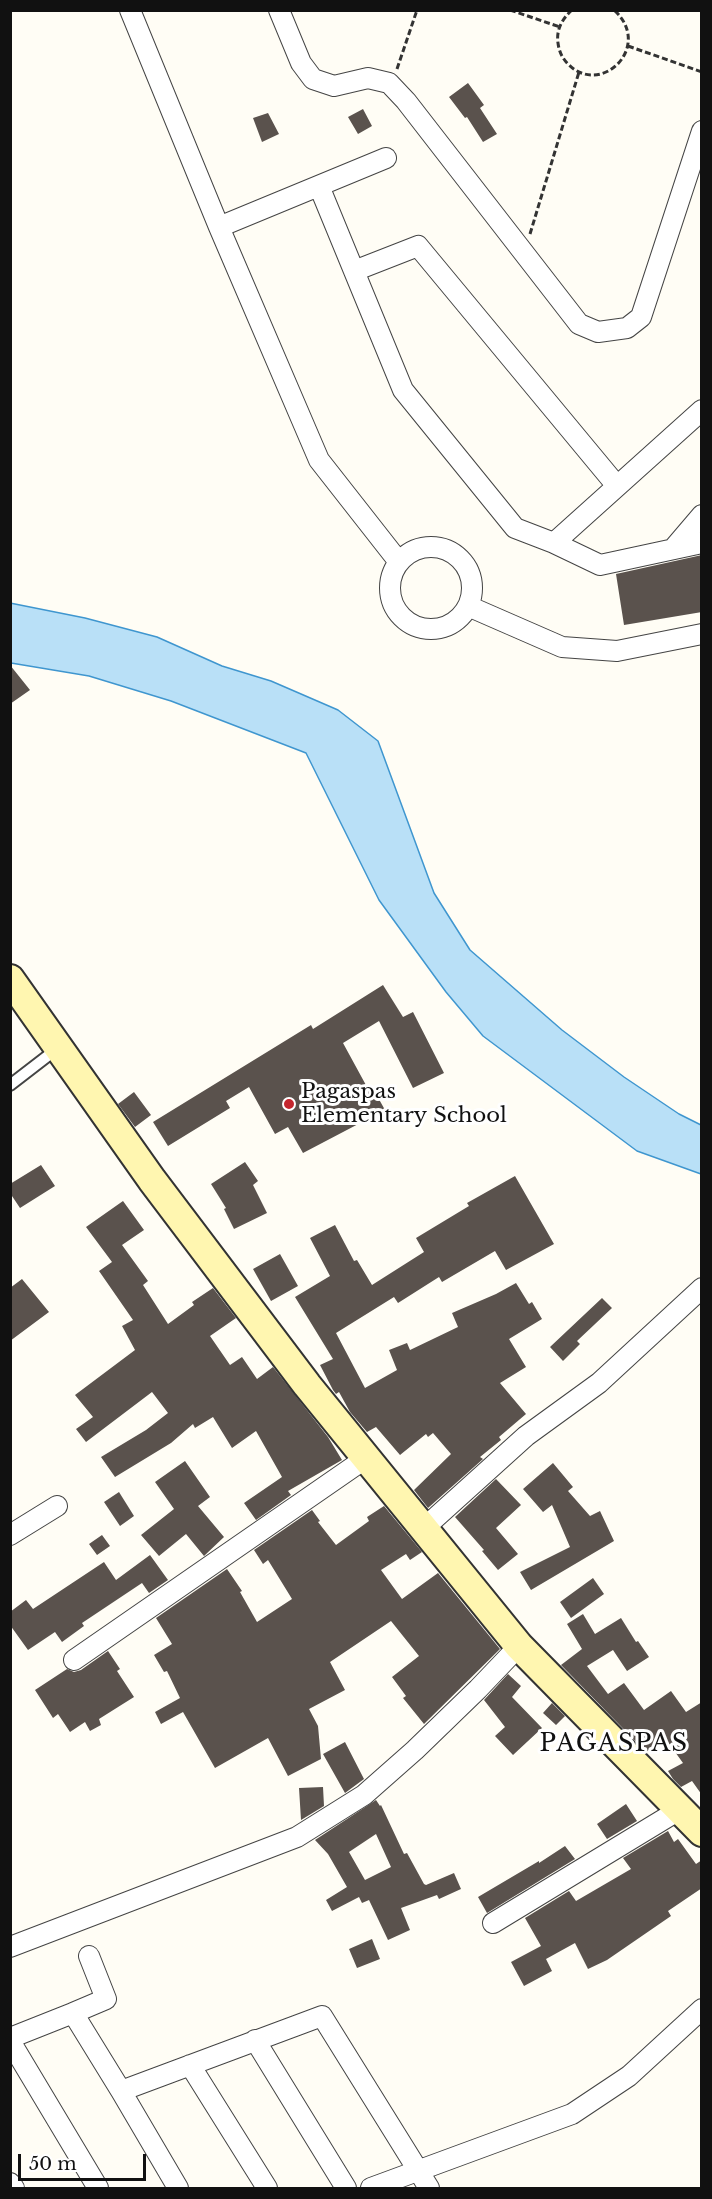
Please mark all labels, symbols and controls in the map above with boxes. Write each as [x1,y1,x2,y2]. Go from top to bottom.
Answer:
place label: Pagaspas Elementary School [301,1079,507,1129]
marker: Pagaspas Elementary School [282,1097,296,1111]
district label: PAGASPAS [540,1730,688,1758]
scale bar [21,2142,148,2180]
text: 50 m [29,2153,77,2175]

